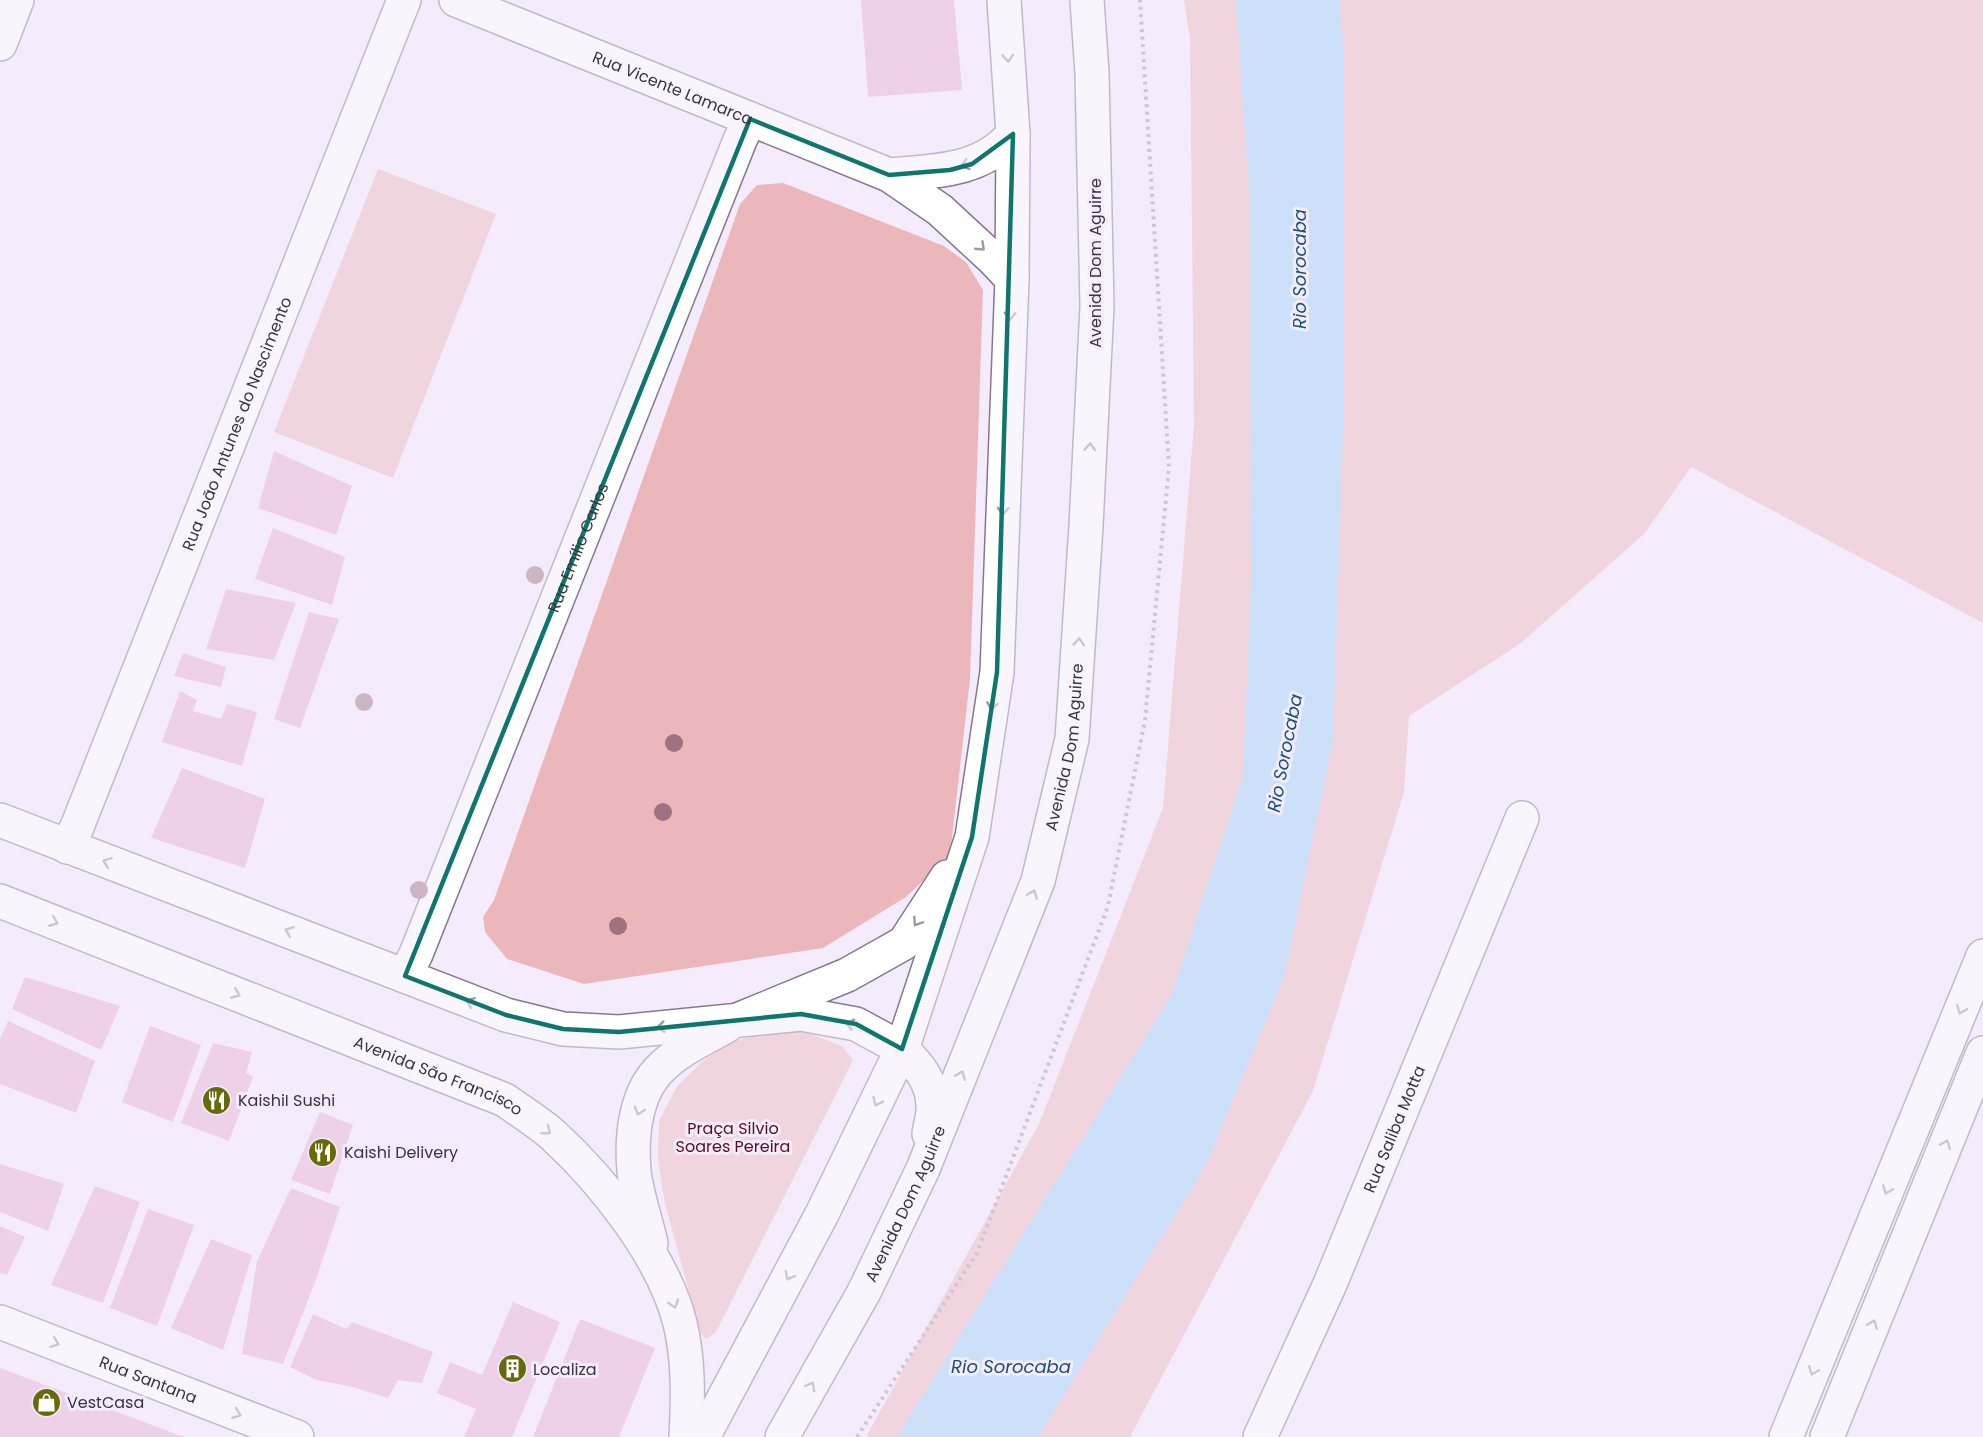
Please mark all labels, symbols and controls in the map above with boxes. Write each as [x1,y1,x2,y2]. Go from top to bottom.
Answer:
street label: Rua Vicente Lamarca [589,45,757,131]
one-way arrow [1001,54,1014,63]
one-way arrow [960,158,971,170]
street label: Avenida Dom Aguirre [1084,178,1107,348]
water label: Rio Sorocaba [1287,209,1312,329]
one-way arrow [975,240,985,251]
street label: Rua João Antunes do Nascimento [176,294,297,554]
one-way arrow [1004,312,1017,321]
one-way arrow [1084,442,1097,451]
street label: Rua Emílio Carlos [542,480,614,616]
one-way arrow [996,507,1009,516]
one-way arrow [1072,637,1085,646]
street label: Avenida Dom Aguirre [1039,663,1089,833]
water label: Rio Sorocaba [1261,692,1308,814]
one-way arrow [986,701,998,710]
one-way arrow [102,856,112,869]
one-way arrow [1026,890,1038,901]
one-way arrow [48,915,59,927]
one-way arrow [913,916,925,926]
one-way arrow [284,926,295,938]
one-way arrow [230,987,241,999]
one-way arrow [465,997,476,1010]
one-way arrow [1956,1004,1968,1015]
one-way arrow [845,1018,855,1031]
one-way arrow [657,1020,666,1033]
street label: Avenida São Francisco [350,1031,527,1121]
street label: Rua Saliba Motta [1358,1062,1431,1196]
one-way arrow [953,1071,966,1081]
restaurant icon: KaishiI Sushi [201,1084,233,1116]
place label: KaishiI Sushi [238,1089,335,1112]
one-way arrow [872,1096,884,1107]
one-way arrow [633,1105,646,1116]
park label: Praça Silvio Soares Pereira [676,1117,790,1158]
street label: Avenida Dom Aguirre [859,1122,951,1286]
one-way arrow [540,1124,551,1135]
restaurant icon: Kaishi Delivery [307,1136,339,1168]
one-way arrow [1939,1139,1951,1150]
place label: Kaishi Delivery [344,1141,458,1164]
one-way arrow [1882,1184,1894,1195]
one-way arrow [785,1270,796,1280]
one-way arrow [666,1298,679,1309]
one-way arrow [1866,1320,1878,1331]
one-way arrow [49,1336,59,1349]
street label: Rua Santana [96,1351,200,1409]
building icon: Localiza [496,1353,528,1385]
water label: Rio Sorocaba [951,1354,1071,1379]
place label: Localiza [533,1358,597,1381]
one-way arrow [1808,1365,1820,1376]
one-way arrow [804,1382,815,1392]
shop icon: VestCasa [30,1386,62,1418]
place label: VestCasa [67,1391,144,1414]
one-way arrow [231,1406,241,1419]

